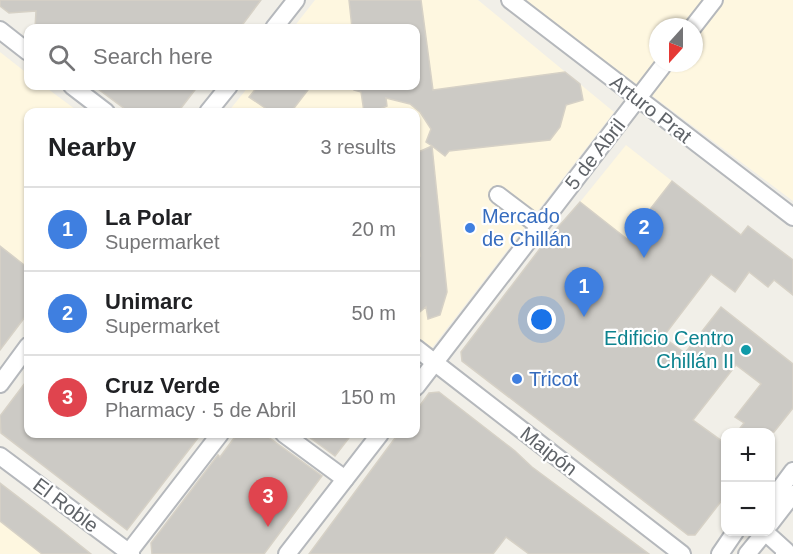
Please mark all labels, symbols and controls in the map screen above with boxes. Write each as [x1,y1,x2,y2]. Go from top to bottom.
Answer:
north arrow [649,18,703,72]
search box [24,24,420,90]
icon: search [45,41,78,74]
text: Search here [93,44,213,69]
street label: Arturo Prat [606,71,696,148]
street label: 5 de Abril [561,114,629,194]
text: Nearby [48,132,136,162]
text: 3 results [320,136,396,158]
text: La Polar [105,205,192,230]
place label: Mercado de Chillán [482,205,571,250]
pin: 2 [624,208,664,258]
text: 1 [62,218,73,240]
text: 20 m [352,218,396,240]
marker: Mercado de Chillán [463,221,477,235]
text: Supermarket [105,231,220,253]
pin: 1 [564,268,604,317]
text: Unimarc [105,289,193,314]
text: 2 [62,302,73,324]
text: 50 m [352,302,396,324]
your location [527,305,556,334]
text: Supermarket [105,315,220,337]
place label: Edificio Centro Chillán II [604,327,734,372]
marker: Edificio Centro Chillán II [739,343,753,357]
place label: Tricot [529,368,579,390]
marker: Tricot [510,372,524,386]
text: Cruz Verde [105,373,220,398]
text: 3 [62,386,73,408]
text: 150 m [340,386,396,408]
text: Pharmacy · 5 de Abril [105,399,296,421]
street label: Maipón [516,422,582,480]
map controls [721,428,775,536]
button: + [721,428,775,482]
street label: El Roble [29,473,103,537]
pin: 3 [248,478,288,527]
button: − [721,482,775,536]

